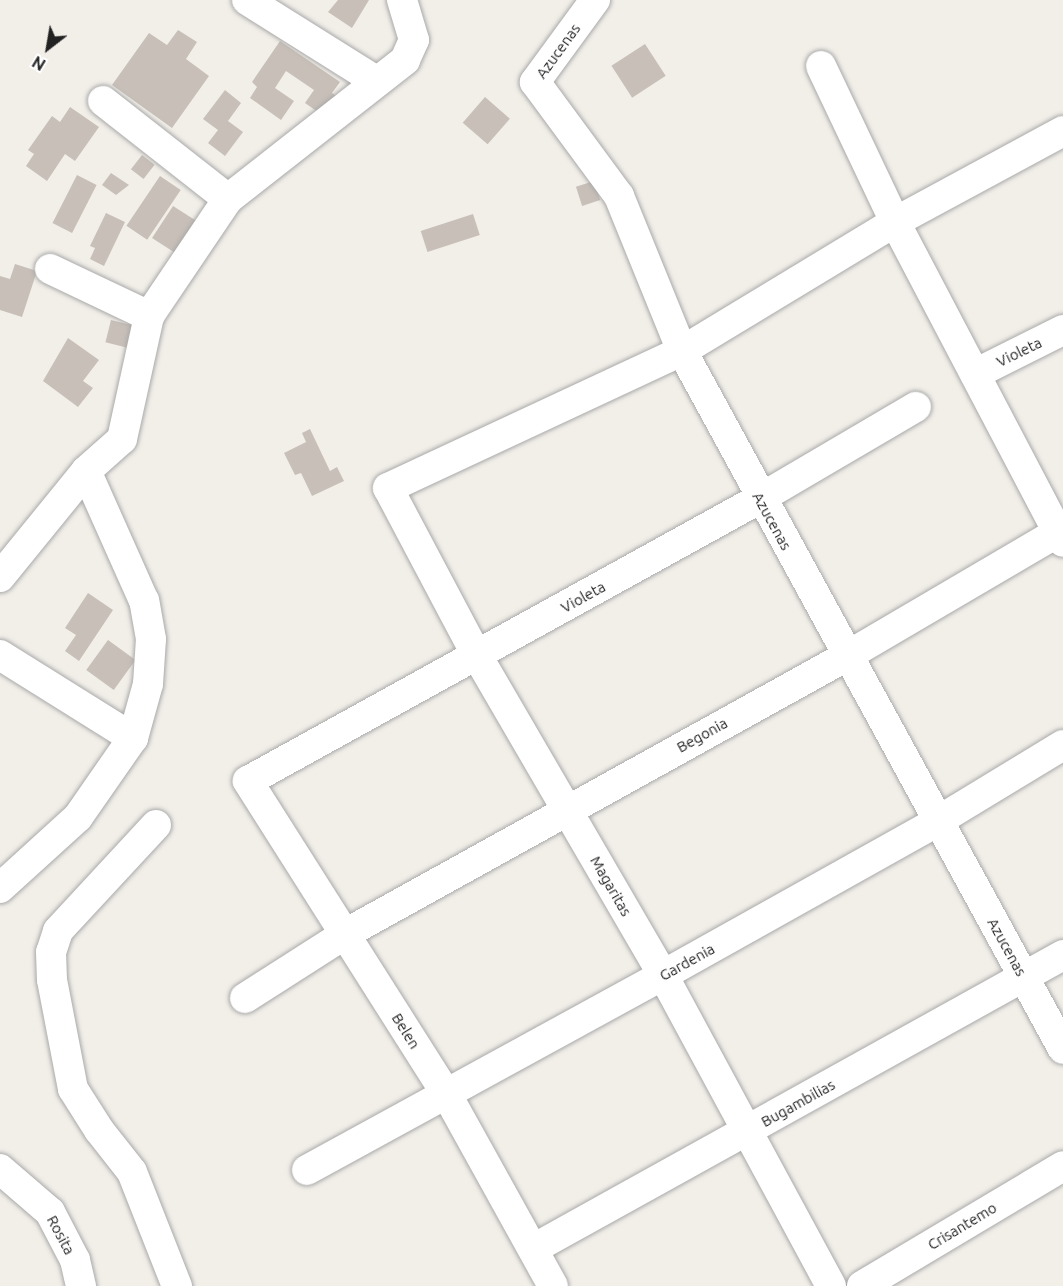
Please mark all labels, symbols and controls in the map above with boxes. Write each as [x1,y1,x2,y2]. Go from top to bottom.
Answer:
north arrow [18,18,78,78]
street label: Azucenas [532,20,584,82]
text: N [29,53,48,74]
street label: Violeta [993,333,1045,371]
street label: Azucenas [749,489,795,553]
street label: Violeta [558,577,608,617]
street label: Begonia [674,714,730,756]
street label: Magaritas [587,853,635,919]
street label: Azucenas [984,915,1030,979]
street label: Gardenia [656,940,718,984]
street label: Belen [388,1010,424,1052]
street label: Bugambilias [758,1075,838,1131]
street label: Crisantemo [924,1198,1000,1254]
street label: Rosita [43,1212,79,1258]

